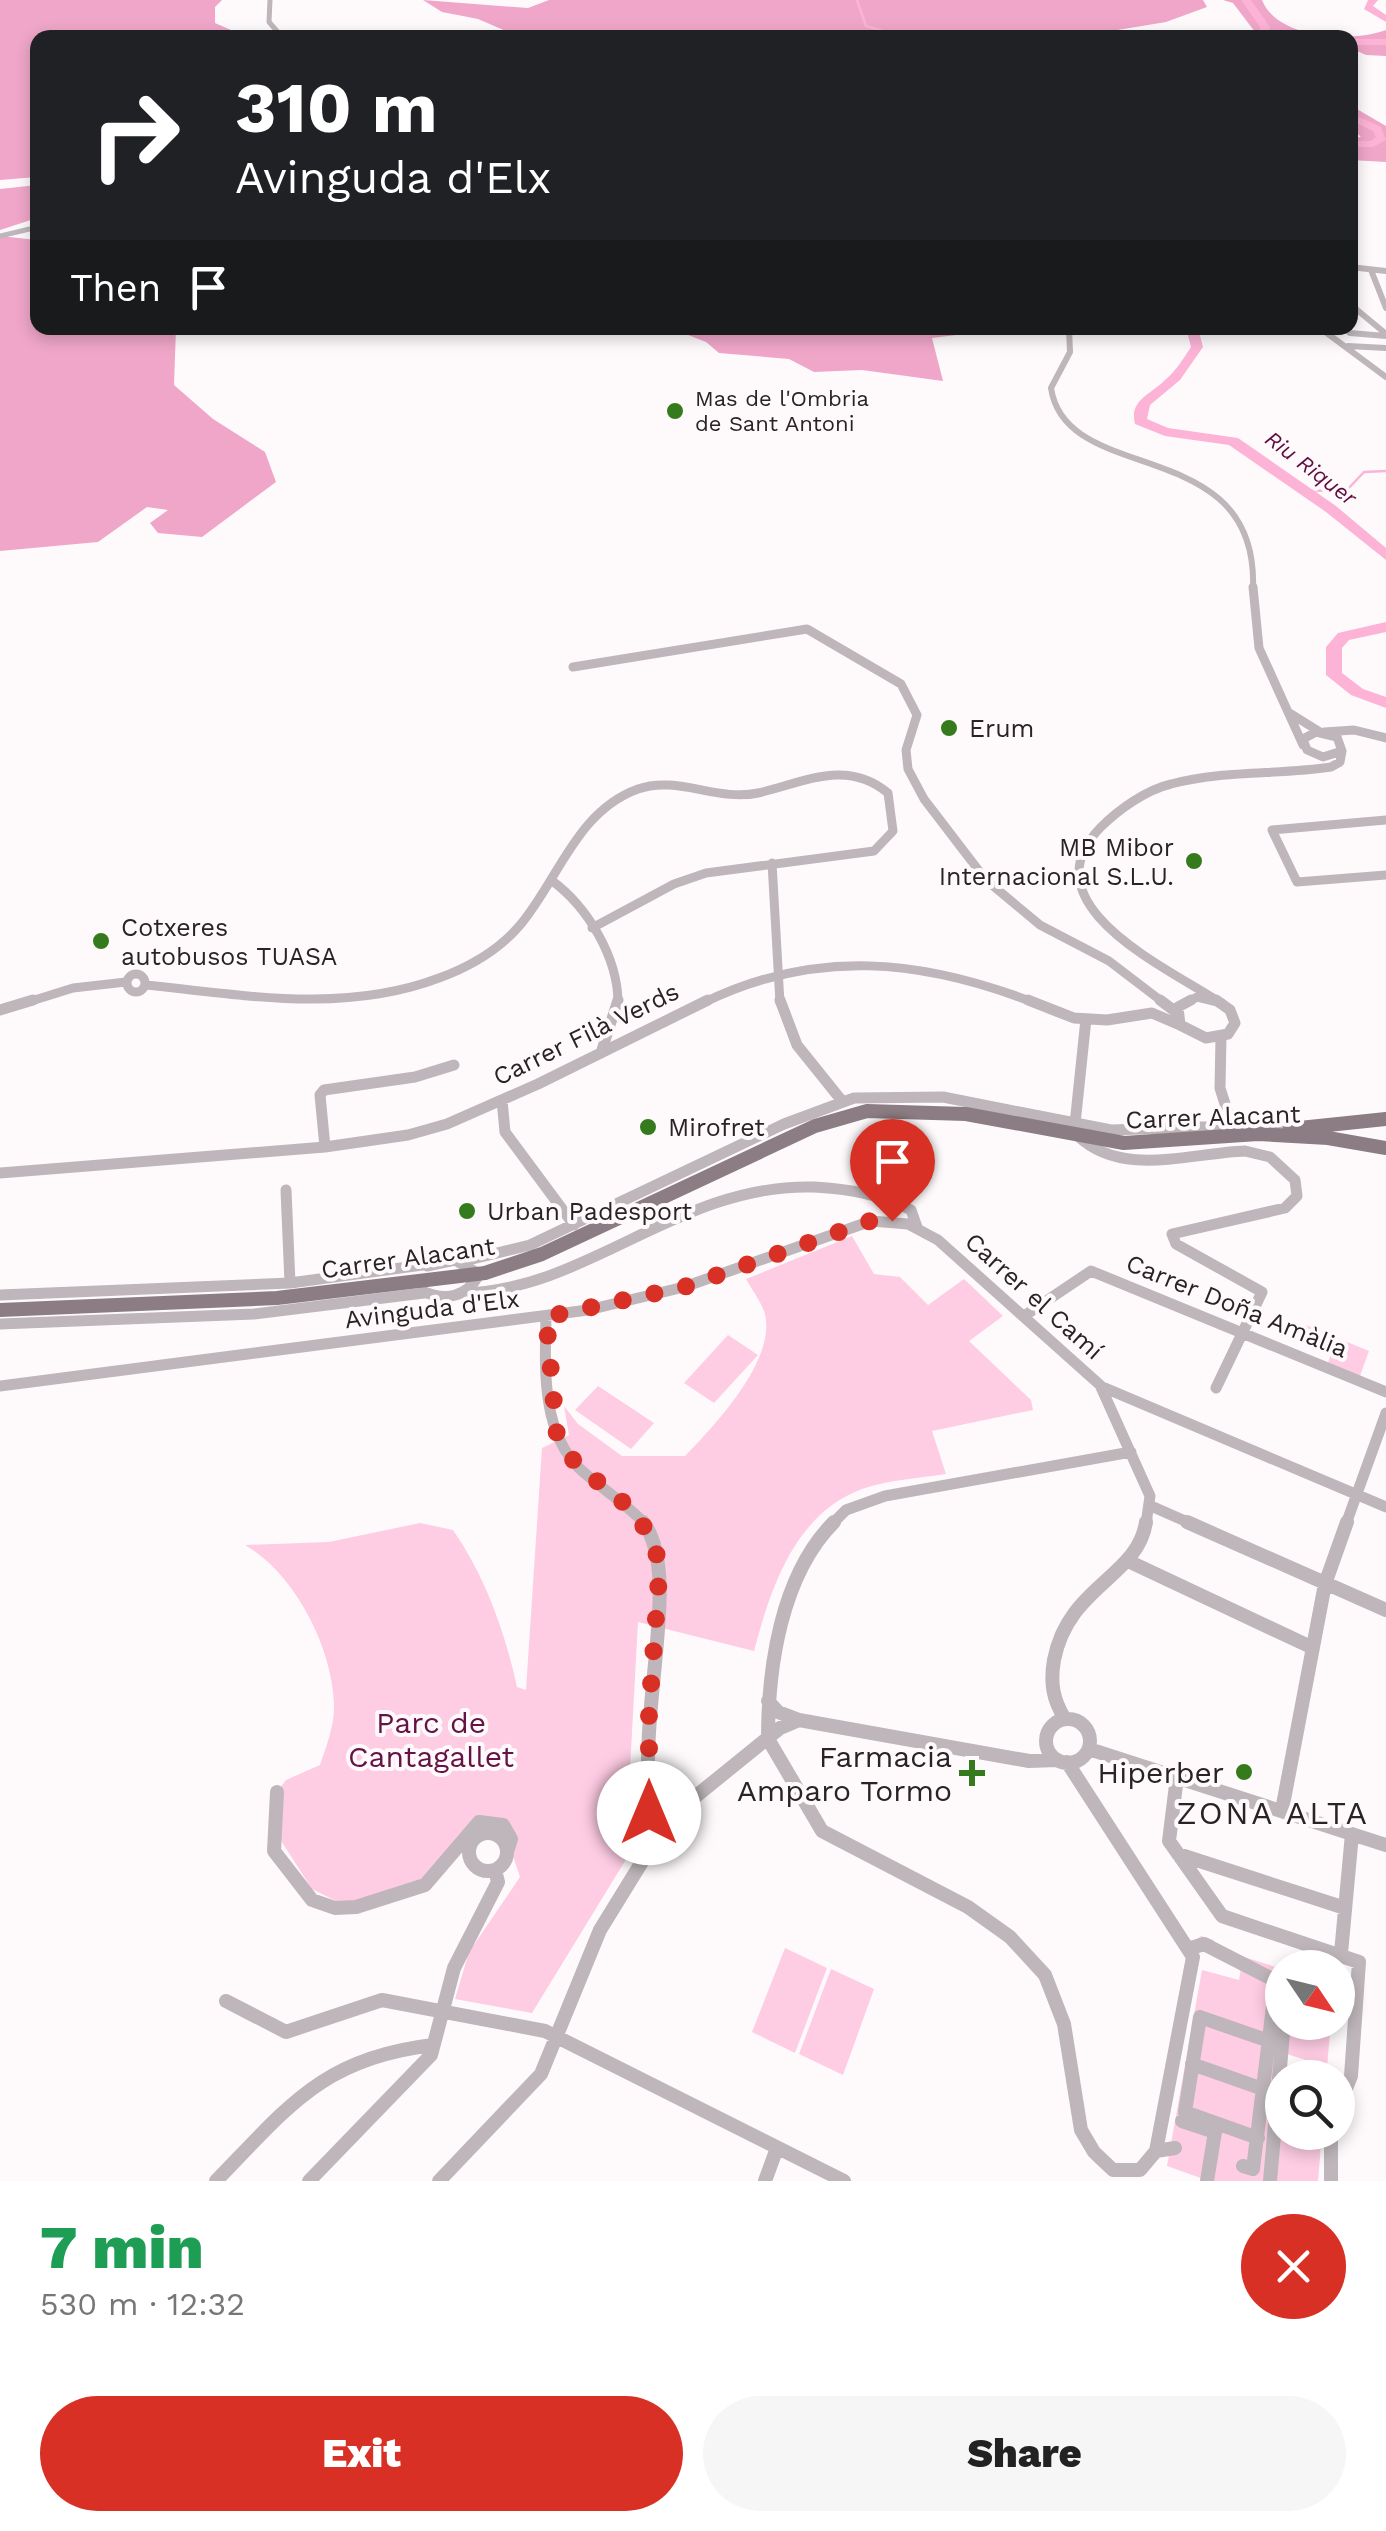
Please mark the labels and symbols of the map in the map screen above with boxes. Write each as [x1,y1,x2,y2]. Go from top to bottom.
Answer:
place label: Mas de l'Ombria de Sant Antoni [695,386,869,436]
marker: Mas de l'Ombria de Sant Antoni [664,400,686,422]
water label: Riu Riquer [1261,426,1363,511]
place label: Erum [969,714,1034,743]
marker: Erum [938,717,960,739]
place label: MB Mibor Internacional S.L.U. [939,833,1174,891]
marker: MB Mibor Internacional S.L.U. [1183,850,1205,872]
place label: Cotxeres autobusos TUASA [121,913,337,971]
marker: Cotxeres autobusos TUASA [90,930,112,952]
street label: Carrer Filà Verds [489,977,683,1091]
street label: Carrer Alacant [1125,1099,1302,1135]
place label: Mirofret [668,1113,765,1142]
marker: Mirofret [637,1116,659,1138]
pin [850,1119,935,1222]
place label: Urban Padesport [487,1197,692,1226]
marker: Urban Padesport [456,1200,478,1222]
street label: Carrer el Camí [959,1227,1109,1366]
street label: Carrer Alacant [319,1231,497,1285]
street label: Carrer Doña Amàlia [1122,1248,1352,1364]
street label: Avinguda d'Elx [343,1284,521,1334]
park label: Parc de Cantagallet [348,1705,515,1774]
place label: Farmacia Amparo Tormo [737,1739,952,1808]
place label: Hiperber [1097,1755,1224,1790]
position arrow [597,1761,701,1865]
marker: Hiperber [1233,1761,1255,1783]
marker: Farmacia Amparo Tormo [961,1762,983,1784]
district label: ZONA ALTA [1177,1794,1369,1832]
north arrow [1265,1950,1355,2040]

